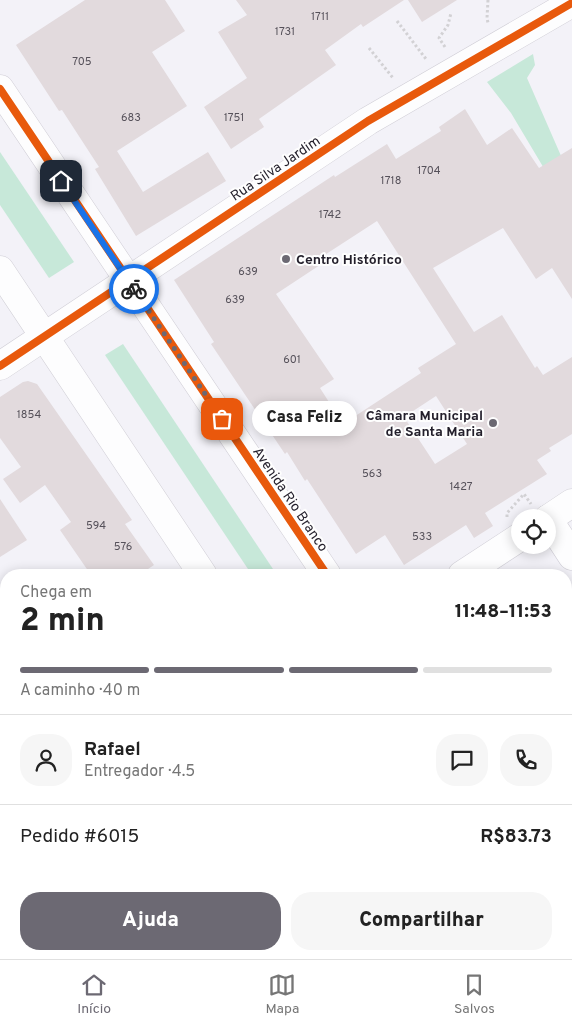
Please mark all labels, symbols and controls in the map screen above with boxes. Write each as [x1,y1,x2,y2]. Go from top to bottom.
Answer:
house number: 1711 [311,10,329,24]
house number: 1731 [275,25,295,39]
house number: 705 [72,55,92,69]
house number: 683 [121,111,141,125]
house number: 1751 [224,111,244,125]
street label: Rua Silva Jardim [228,133,324,205]
pin [40,160,82,202]
house number: 1704 [417,164,441,178]
icon: home [47,167,75,195]
house number: 1718 [381,174,401,188]
house number: 1742 [319,208,341,222]
place label: Centro Histórico [296,252,402,269]
marker: Centro Histórico [280,253,292,265]
courier [109,264,159,314]
house number: 639 [238,265,258,279]
icon: bike [120,275,148,303]
house number: 639 [225,293,245,307]
house number: 601 [283,353,301,367]
pin [201,398,243,440]
callout: Casa Feliz [252,402,357,436]
icon: bag [208,405,236,433]
house number: 1854 [17,408,42,422]
text: Casa Feliz [267,408,342,428]
place label: Câmara Municipal de Santa Maria [366,408,483,441]
marker: Câmara Municipal de Santa Maria [487,417,499,429]
street label: Avenida Rio Branco [248,444,331,555]
house number: 563 [362,467,382,481]
house number: 1427 [449,480,473,494]
map controls [511,509,556,554]
button: locate [511,509,556,554]
house number: 594 [86,519,106,533]
house number: 533 [412,530,432,544]
house number: 576 [114,540,132,554]
text: Chega em [20,583,92,603]
text: 11:48–11:53 [455,600,552,624]
text: 2 min [20,602,105,642]
text: A caminho · 40 m [20,681,140,701]
button: person [20,734,72,786]
button: chat [436,734,488,786]
button: phone [500,734,552,786]
text: Rafael [84,738,141,762]
text: Entregador · 4.5 [84,762,195,782]
text: Pedido #6015 [20,825,139,849]
text: R$83.73 [480,825,552,849]
button: Ajuda [20,892,281,950]
button: Compartilhar [291,892,552,950]
tab: Início [77,971,111,1018]
tab: Mapa [266,971,299,1018]
tab: Salvos [454,971,495,1018]

